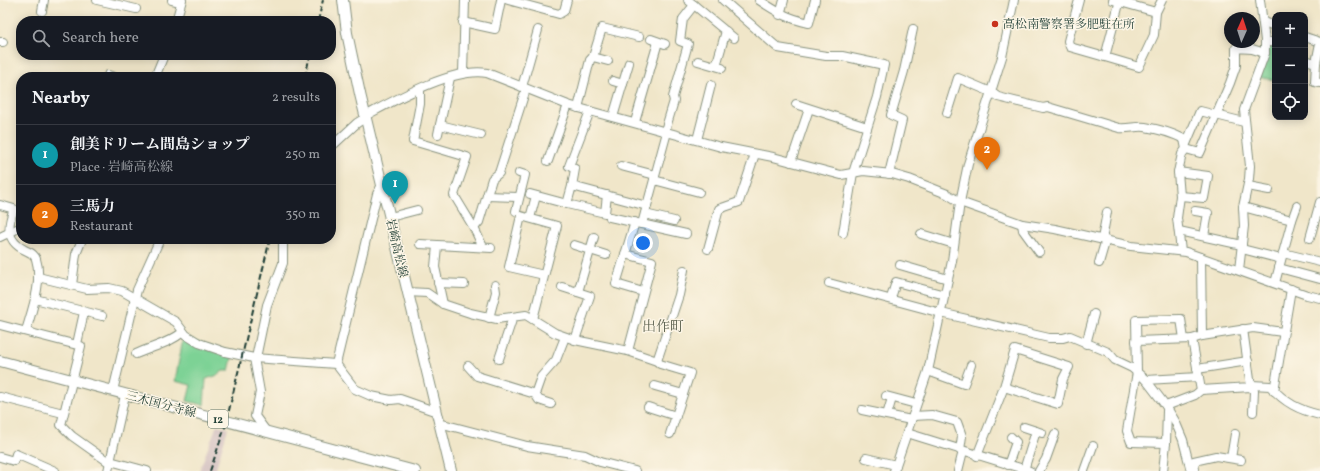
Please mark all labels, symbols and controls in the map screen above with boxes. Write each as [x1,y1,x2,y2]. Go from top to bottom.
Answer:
north arrow [1224,12,1260,48]
map controls [1272,12,1308,120]
button: + [1272,12,1308,48]
search box [16,16,336,60]
place label: 高松南警察署多肥駐在所 [1003,17,1135,33]
marker: 高松南警察署多肥駐在所 [990,19,1000,29]
icon: search [30,27,52,49]
text: Search here [62,28,139,49]
button: − [1272,48,1308,84]
button: locate [1272,84,1308,120]
text: Nearby [32,87,90,110]
text: 2 results [272,89,320,107]
text: 創美ドリーム間島ショップ [70,135,250,156]
pin: 2 [974,137,1000,170]
text: 1 [42,146,48,164]
text: 250 m [285,146,320,164]
text: Place · 岩崎高松線 [70,159,173,177]
pin: 1 [382,171,408,204]
text: 三馬力 [70,197,115,218]
text: 2 [42,206,48,224]
text: 350 m [285,206,320,224]
street label: 岩崎高松線 [381,217,411,279]
text: Restaurant [70,218,133,236]
your location [633,233,653,253]
district label: 出作町 [642,318,684,337]
street label: 三木国分寺線 [124,388,198,422]
road number: 12 [208,410,228,428]

